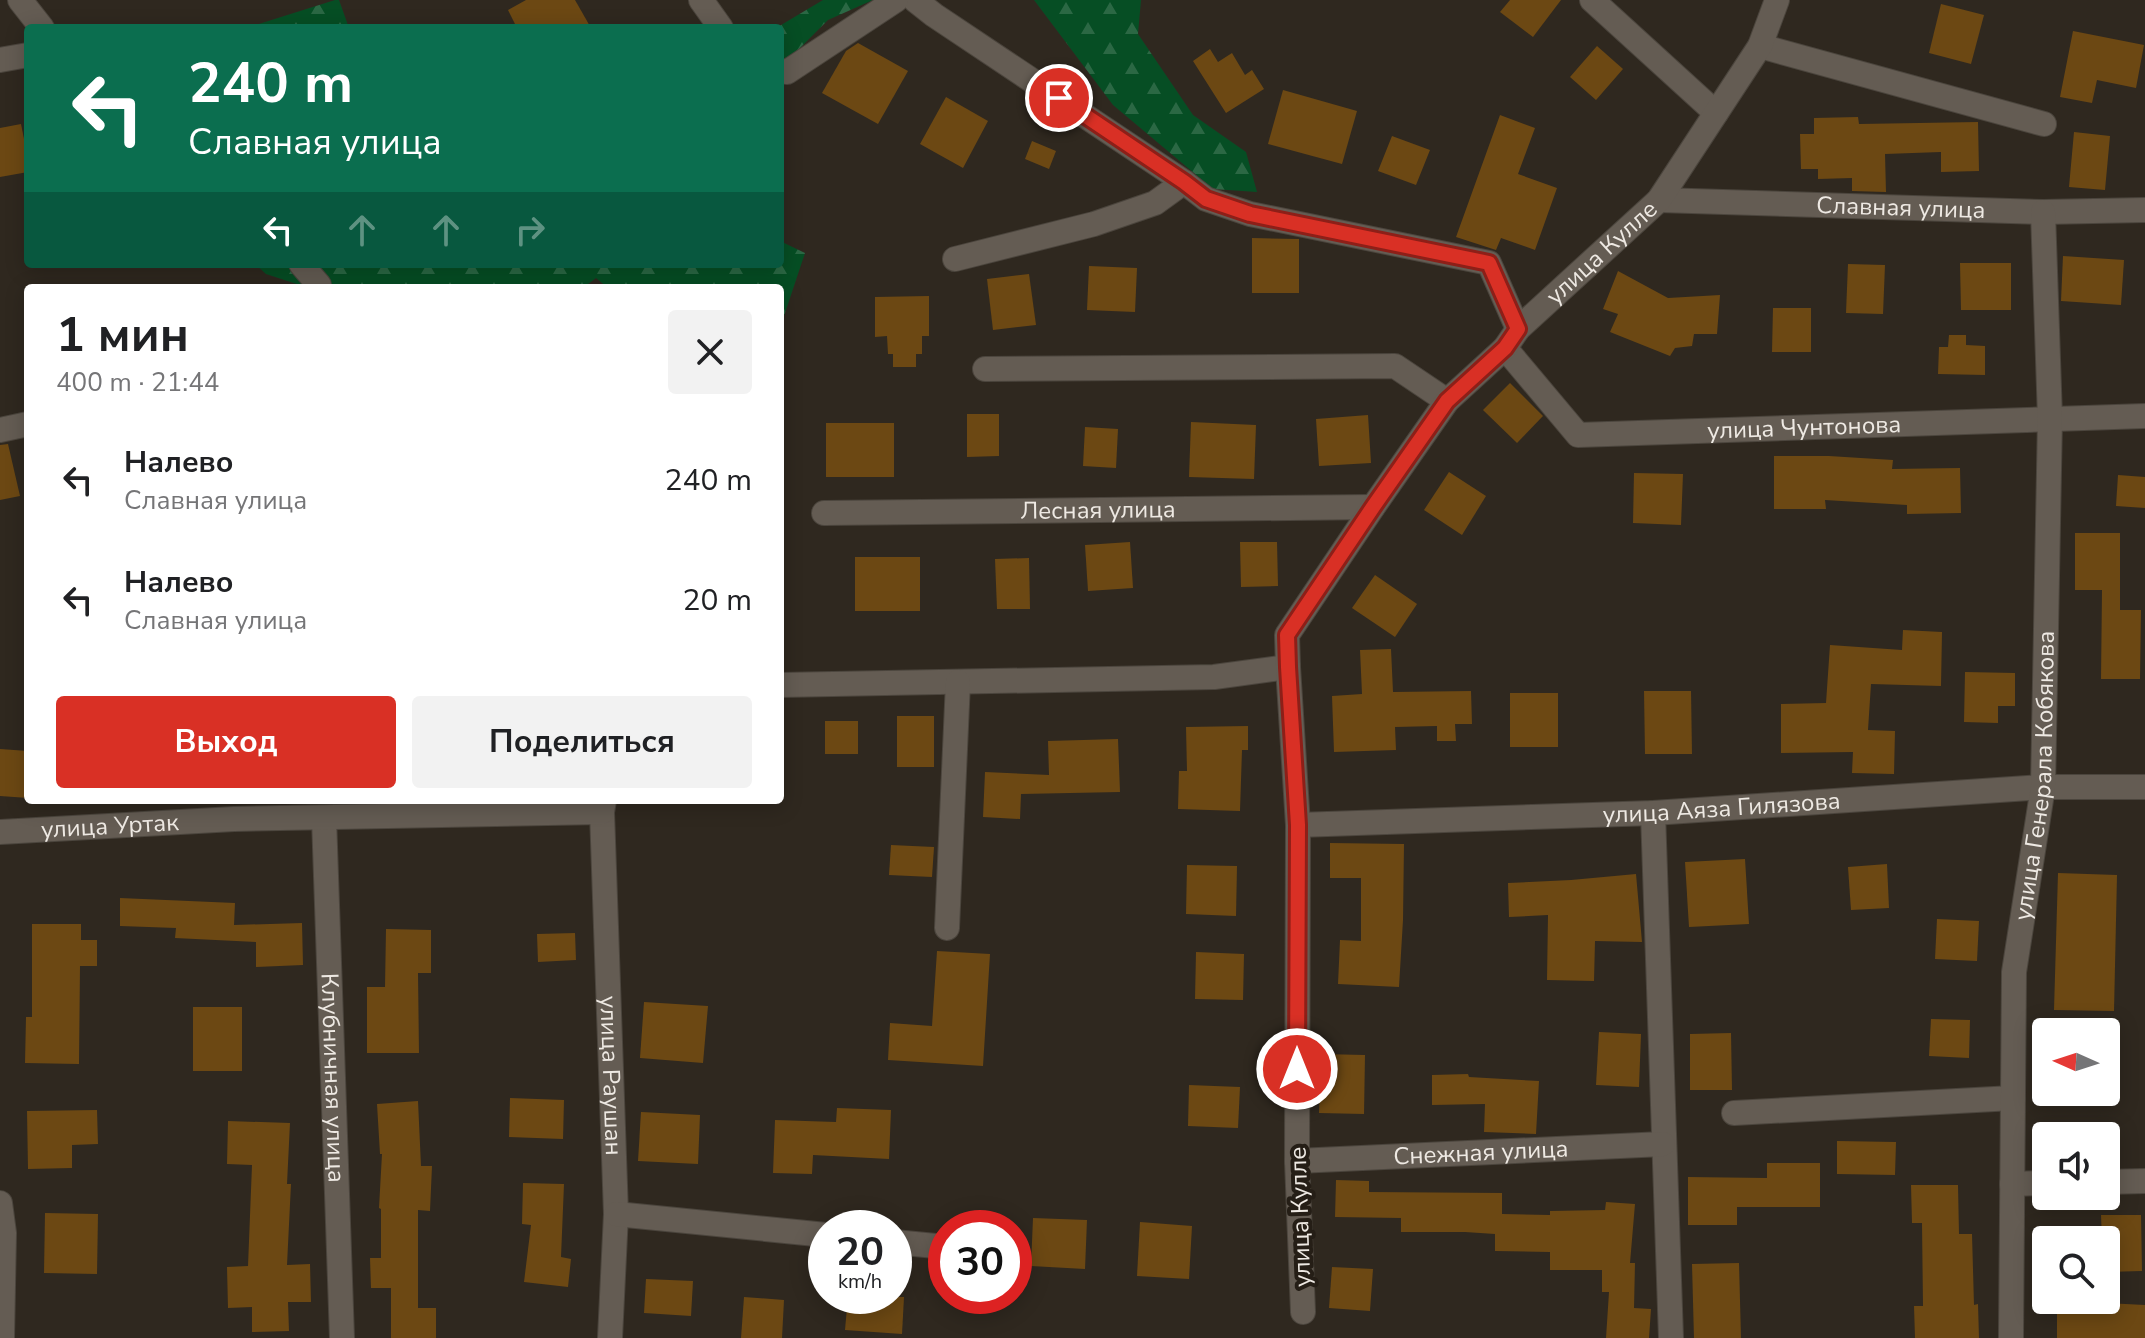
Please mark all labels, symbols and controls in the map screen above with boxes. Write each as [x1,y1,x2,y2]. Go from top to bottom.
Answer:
text: 240 m [188,45,353,122]
icon: left [56,56,160,160]
pin [1025,64,1093,132]
icon: arrive [1037,76,1081,120]
text: Славная улица [188,118,442,167]
street label: Славная улица [1816,189,1986,226]
street label: улица Кулле [1539,193,1664,312]
icon: left [256,208,300,252]
icon: ahead [340,208,384,252]
icon: ahead [424,208,468,252]
icon: right [508,208,552,252]
text: 1 мин [56,302,189,368]
button: close [668,310,752,394]
text: 400 m · 21:44 [56,365,219,400]
street label: улица Чунтонова [1707,408,1902,447]
text: Налево [124,442,233,483]
icon: left [56,458,100,502]
text: 240 m [665,460,752,501]
text: Славная улица [124,483,307,518]
street label: Лесная улица [1020,493,1176,527]
text: Налево [124,562,233,603]
icon: left [56,578,100,622]
text: 20 m [683,580,752,621]
text: Славная улица [124,603,307,638]
street label: улица Генерала Кобякова [2006,630,2062,923]
button: Выход [56,696,396,788]
button: Поделиться [412,696,752,788]
street label: улица Аяза Гилязова [1602,785,1841,831]
street label: улица Уртак [40,806,180,846]
street label: Клубничная улица [313,972,353,1183]
street label: улица Раушан [592,995,630,1156]
north arrow [2032,1018,2120,1106]
map controls [2032,1018,2120,1314]
position arrow [1255,1027,1339,1111]
button: sound [2032,1122,2120,1210]
street label: Снежная улица [1393,1132,1569,1173]
street label: улица Кулле [1282,1146,1318,1288]
speed limit sign: 30 [928,1210,1032,1314]
text: 20 [836,1225,884,1279]
button: search [2032,1226,2120,1314]
text: km/h [838,1268,882,1295]

